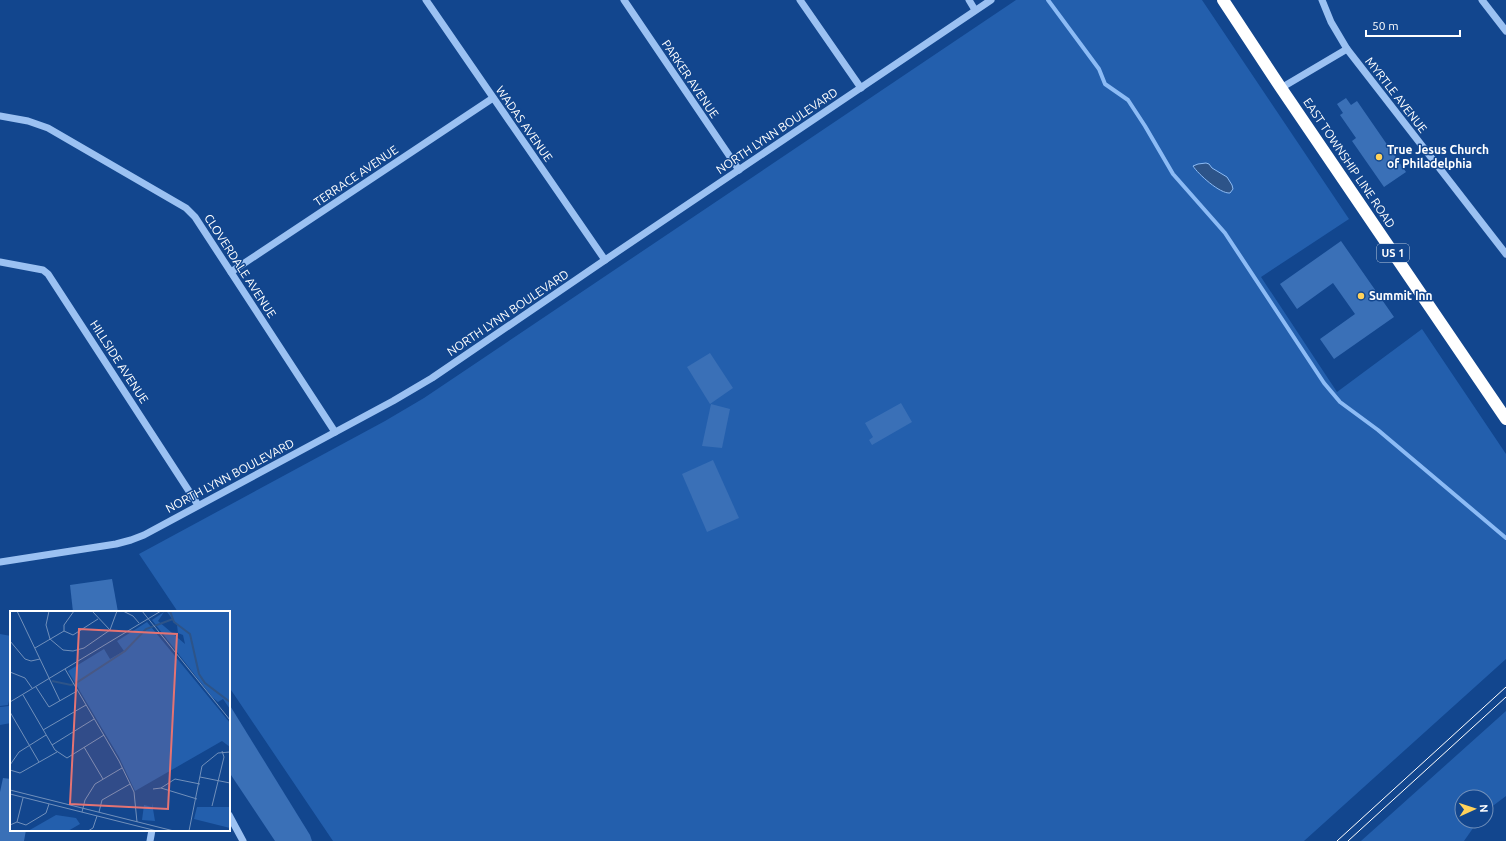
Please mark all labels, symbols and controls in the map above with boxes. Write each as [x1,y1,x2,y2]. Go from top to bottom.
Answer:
scale bar [1366,12,1460,38]
text: 50 m [1372,19,1399,32]
street label: PARKER AVENUE [660,37,721,120]
street label: MYRTLE AVENUE [1363,54,1430,135]
street label: WADAS AVENUE [494,83,555,164]
street label: NORTH LYNN BOULEVARD [714,85,840,176]
street label: EAST TOWNSHIP LINE ROAD [1301,95,1398,230]
street label: TERRACE AVENUE [311,143,400,208]
place label: True Jesus Church of Philadelphia [1387,143,1489,170]
marker: True Jesus Church of Philadelphia [1374,152,1384,162]
street label: CLOVERDALE AVENUE [202,212,279,320]
road number: US 1 [1377,244,1409,262]
street label: NORTH LYNN BOULEVARD [445,267,571,358]
place label: Summit Inn [1369,289,1433,302]
marker: Summit Inn [1356,291,1366,301]
street label: HILLSIDE AVENUE [88,318,151,406]
street label: NORTH LYNN BOULEVARD [163,436,296,515]
inset map [10,611,230,831]
north arrow [1454,789,1494,829]
text: N [1478,804,1490,813]

